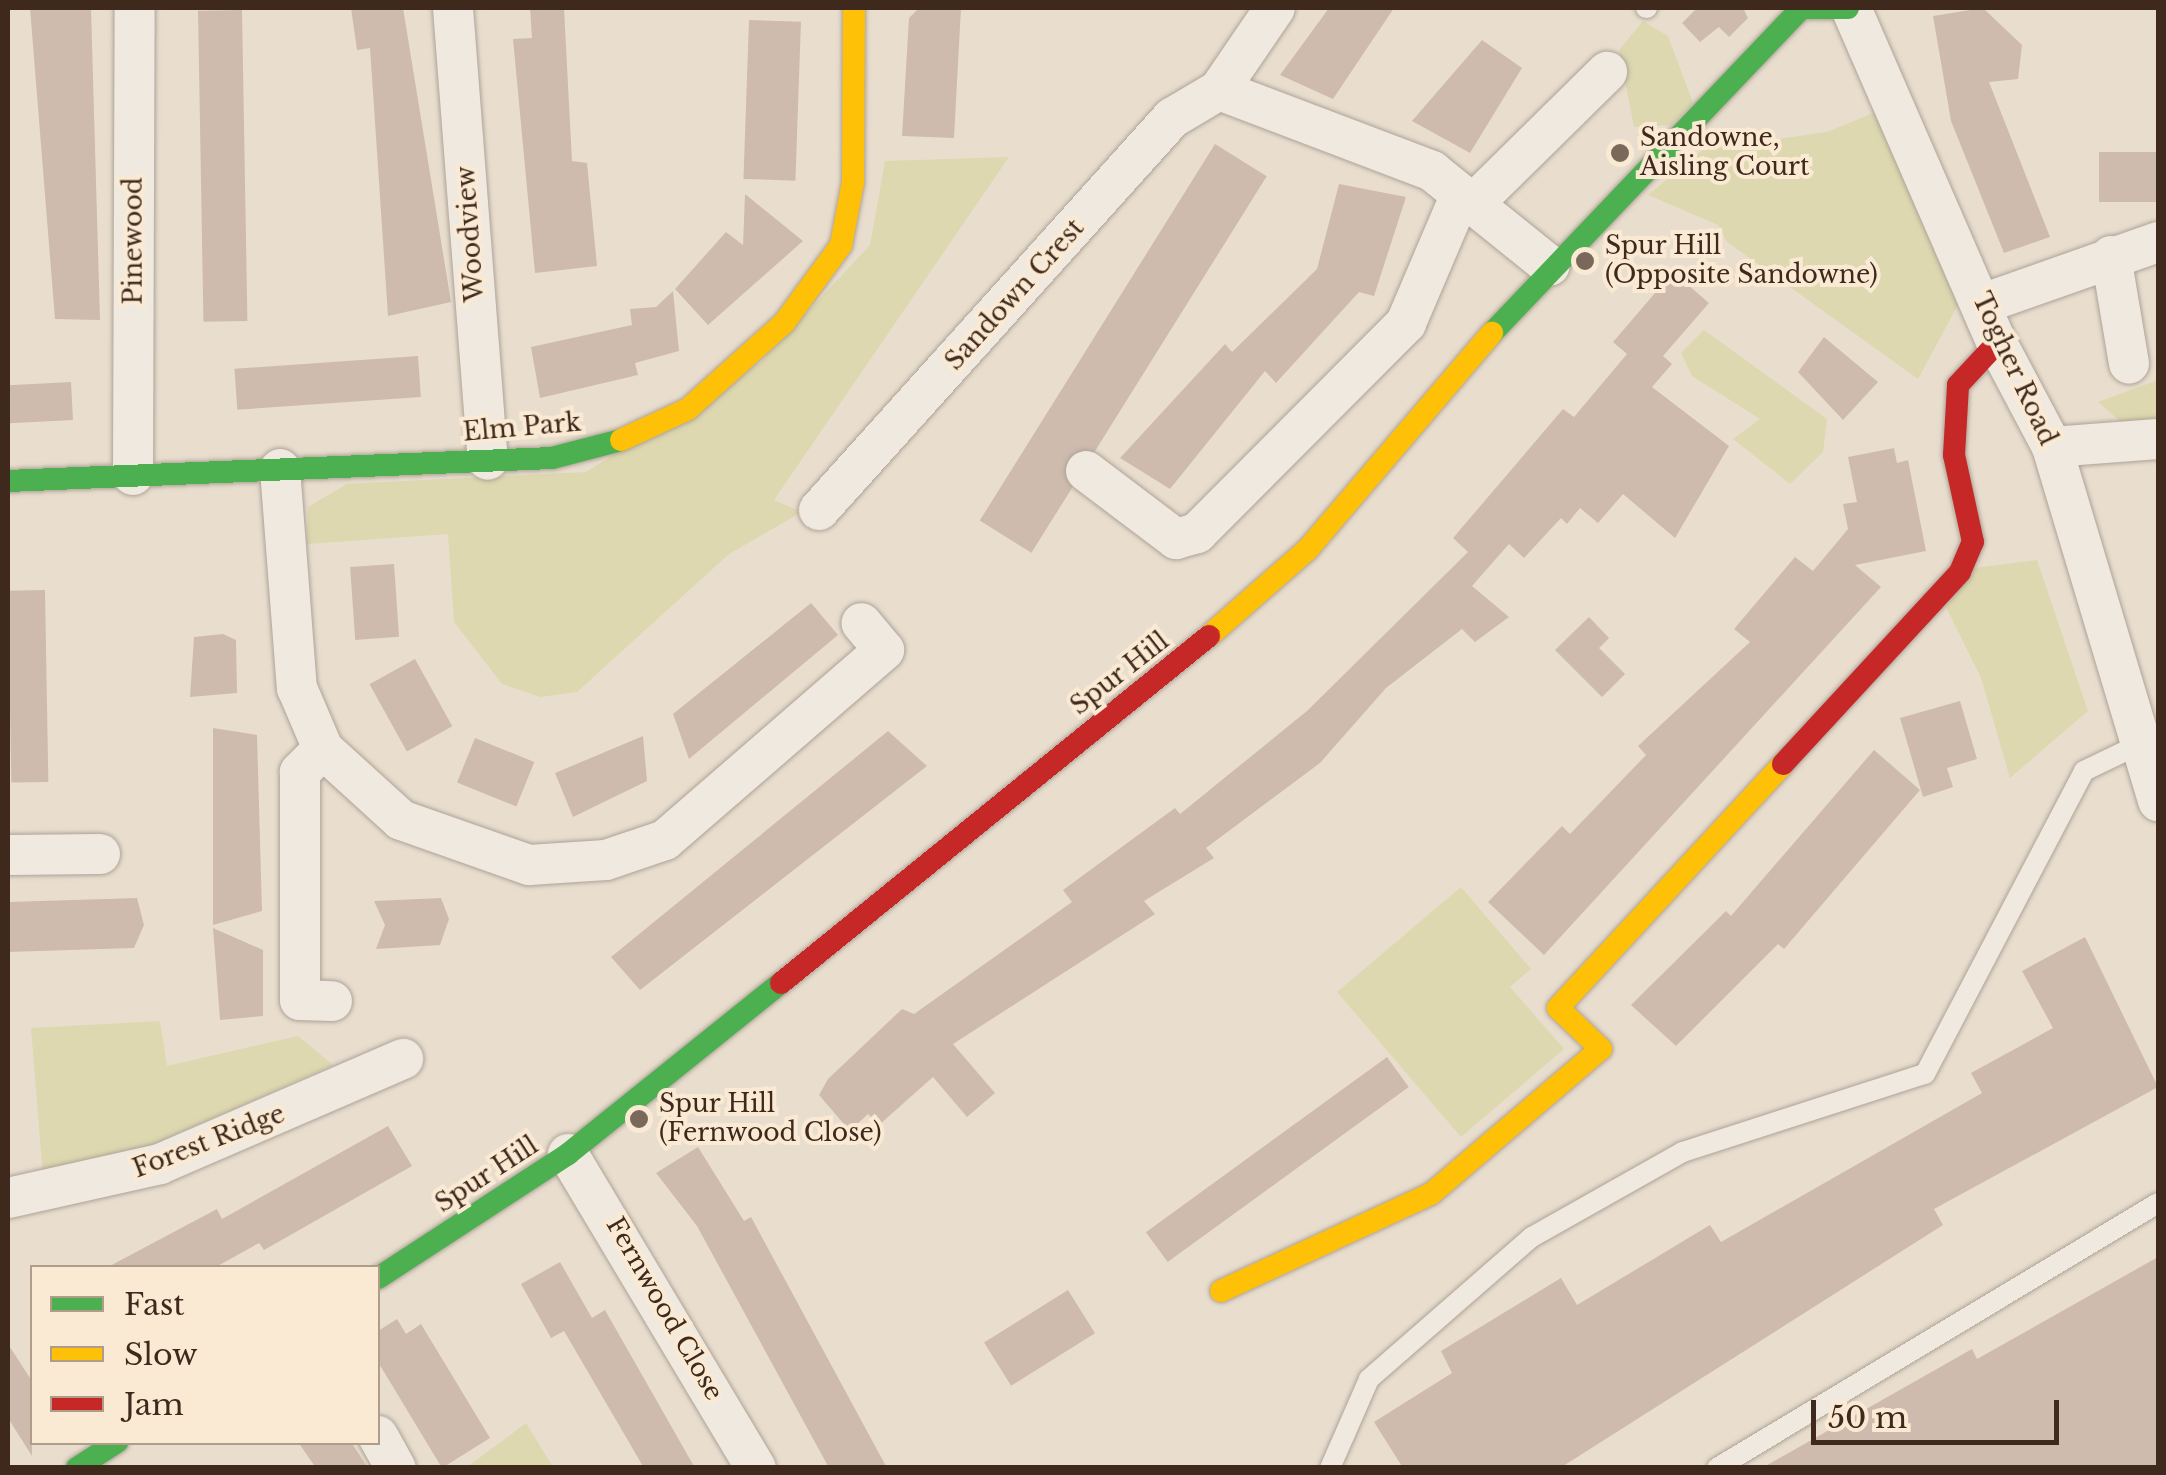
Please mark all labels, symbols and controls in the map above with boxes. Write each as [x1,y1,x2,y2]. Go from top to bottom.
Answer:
place label: Sandowne, Aisling Court [1640,124,1810,183]
marker: Sandowne, Aisling Court [1609,142,1631,164]
street label: Woodview [451,165,491,303]
street label: Pinewood [119,177,149,305]
street label: Sandown Crest [939,213,1091,377]
place label: Spur Hill (Opposite Sandowne) [1605,232,1878,291]
marker: Spur Hill (Opposite Sandowne) [1574,250,1596,272]
street label: Togher Road [1965,288,2063,450]
street label: Elm Park [462,408,582,448]
street label: Spur Hill [1065,626,1175,722]
place label: Spur Hill (Fernwood Close) [659,1090,881,1149]
street label: Forest Ridge [129,1099,289,1185]
marker: Spur Hill (Fernwood Close) [628,1108,650,1130]
street label: Spur Hill [430,1131,544,1219]
street label: Fernwood Close [599,1212,729,1406]
legend [30,1265,380,1445]
text: Fast [124,1286,185,1323]
text: Slow [124,1336,198,1373]
scale bar [1816,1380,2064,1442]
text: Jam [124,1386,184,1423]
text: 50 m [1828,1399,1907,1436]

